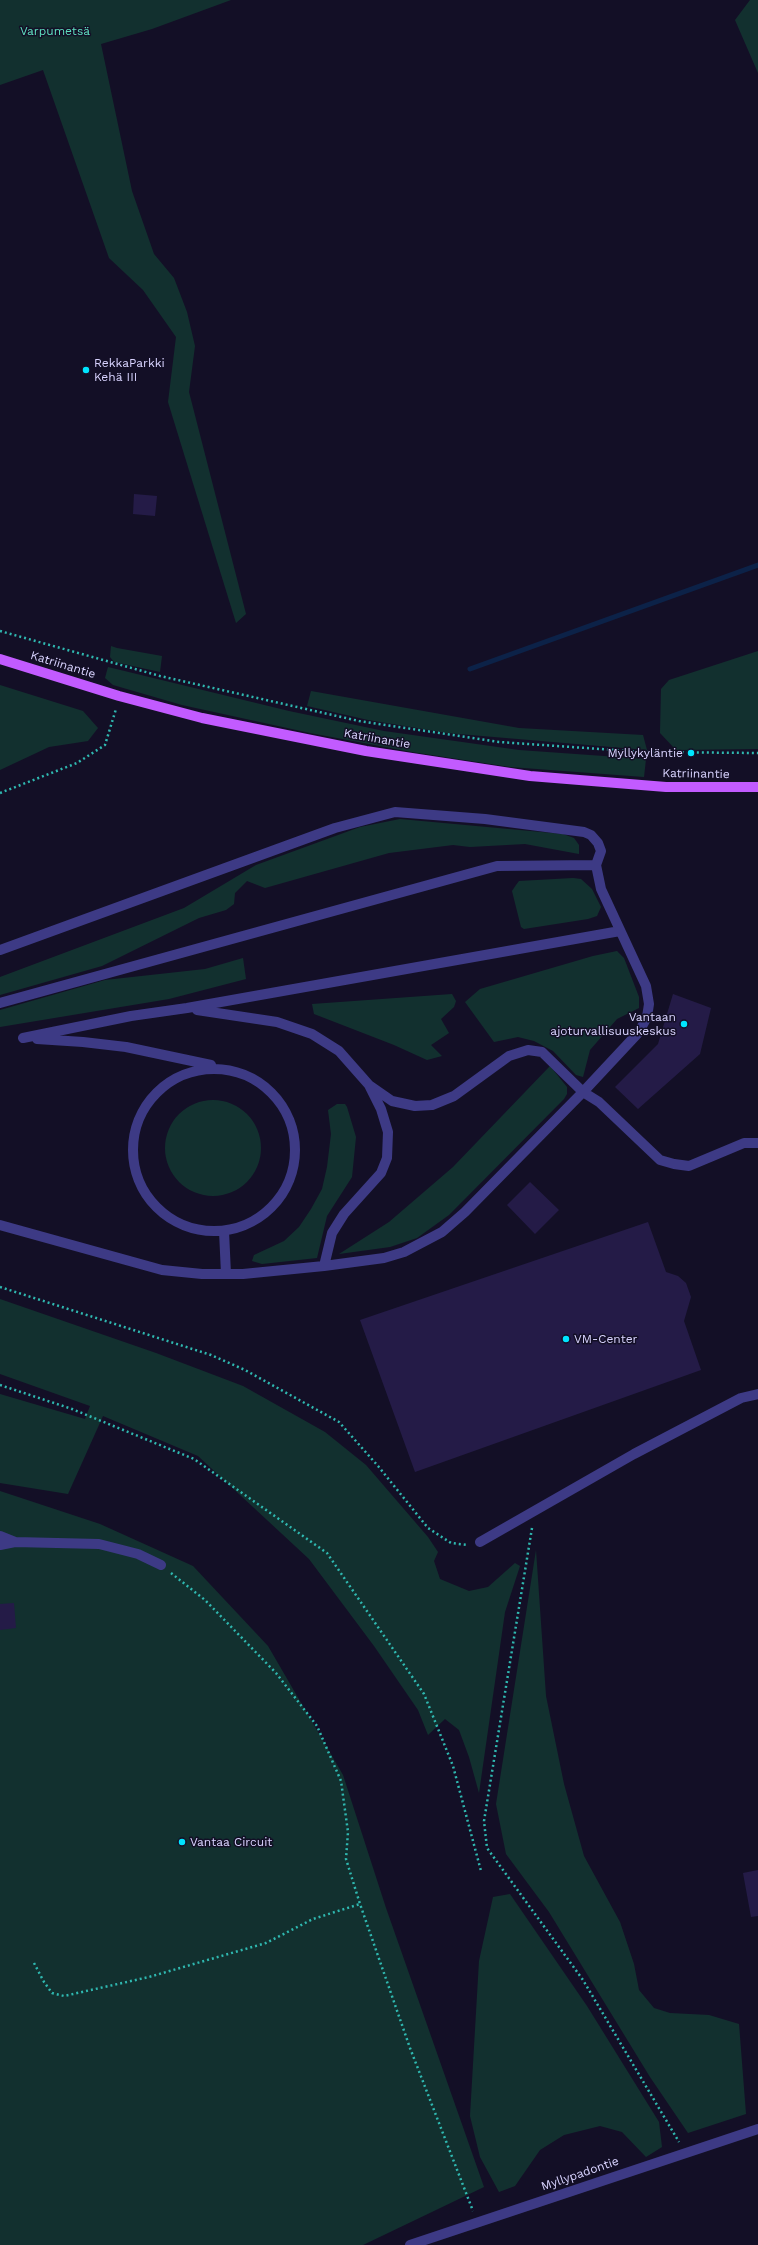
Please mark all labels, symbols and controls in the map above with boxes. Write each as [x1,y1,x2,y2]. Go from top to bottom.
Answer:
park label: Varpumetsä [20,24,90,38]
place label: RekkaParkki Kehä III [94,356,165,384]
marker: RekkaParkki Kehä III [81,365,91,375]
street label: Katriinantie [29,648,97,682]
street label: Katriinantie [343,726,411,752]
place label: Myllykyläntie [607,746,683,760]
marker: Myllykyläntie [686,748,696,758]
street label: Katriinantie [662,766,730,782]
place label: Vantaan ajoturvallisuuskeskus [550,1010,676,1038]
marker: Vantaan ajoturvallisuuskeskus [679,1019,689,1029]
place label: VM-Center [574,1332,637,1346]
marker: VM-Center [561,1334,571,1344]
place label: Vantaa Circuit [190,1835,272,1849]
marker: Vantaa Circuit [177,1837,187,1847]
street label: Myllypadontie [539,2154,621,2194]

